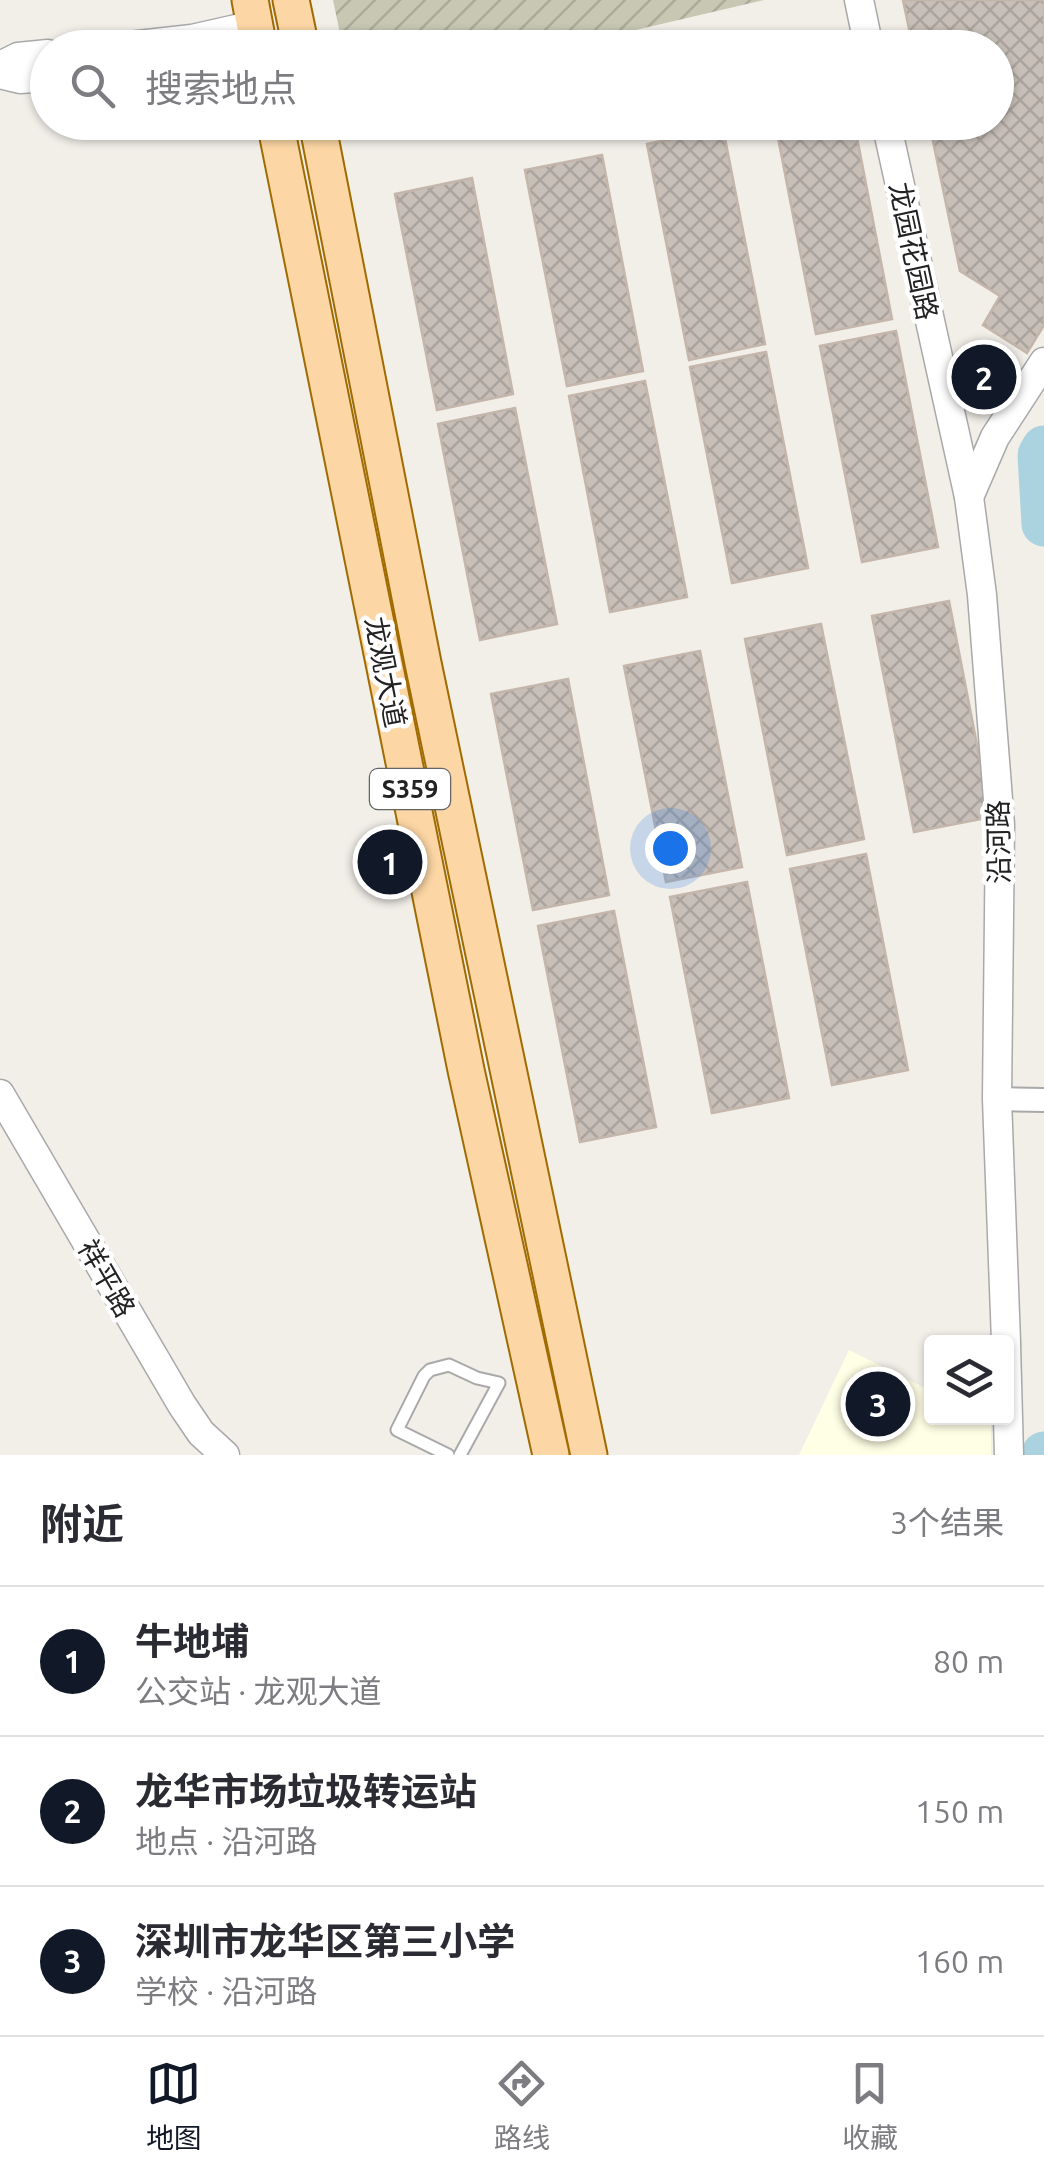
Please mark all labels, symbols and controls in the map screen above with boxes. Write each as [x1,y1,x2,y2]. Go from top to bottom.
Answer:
search box [30,30,1014,140]
icon: search [65,58,120,113]
text: 搜索地点 [145,67,297,109]
street label: 龙园花园路 [884,179,944,323]
pin: 2 [952,340,1016,414]
street label: 龙观大道 [360,614,412,730]
road number: S359 [370,769,450,809]
street label: 沿河路 [982,800,1014,884]
your location [645,823,696,874]
pin: 1 [358,824,422,900]
street label: 祥平路 [73,1234,141,1322]
map controls [924,1335,1014,1425]
button: layers [924,1335,1014,1425]
pin: 3 [846,1366,910,1442]
text: 附近 [40,1500,124,1547]
text: 3个结果 [890,1504,1004,1540]
text: 牛地埔 [135,1620,249,1662]
text: 1 [63,1643,82,1679]
text: 80 m [933,1643,1004,1679]
text: 公交站 · 龙观大道 [135,1673,382,1709]
text: 龙华市场垃圾转运站 [135,1770,477,1812]
text: 2 [63,1793,82,1829]
text: 150 m [915,1793,1004,1829]
text: 地点 · 沿河路 [135,1823,318,1859]
text: 深圳市龙华区第三小学 [135,1920,515,1962]
text: 3 [63,1943,82,1979]
text: 160 m [915,1943,1004,1979]
text: 学校 · 沿河路 [135,1973,318,2009]
tab: 地图 [146,2056,202,2156]
tab: 路线 [494,2056,550,2156]
tab: 收藏 [842,2056,898,2156]

